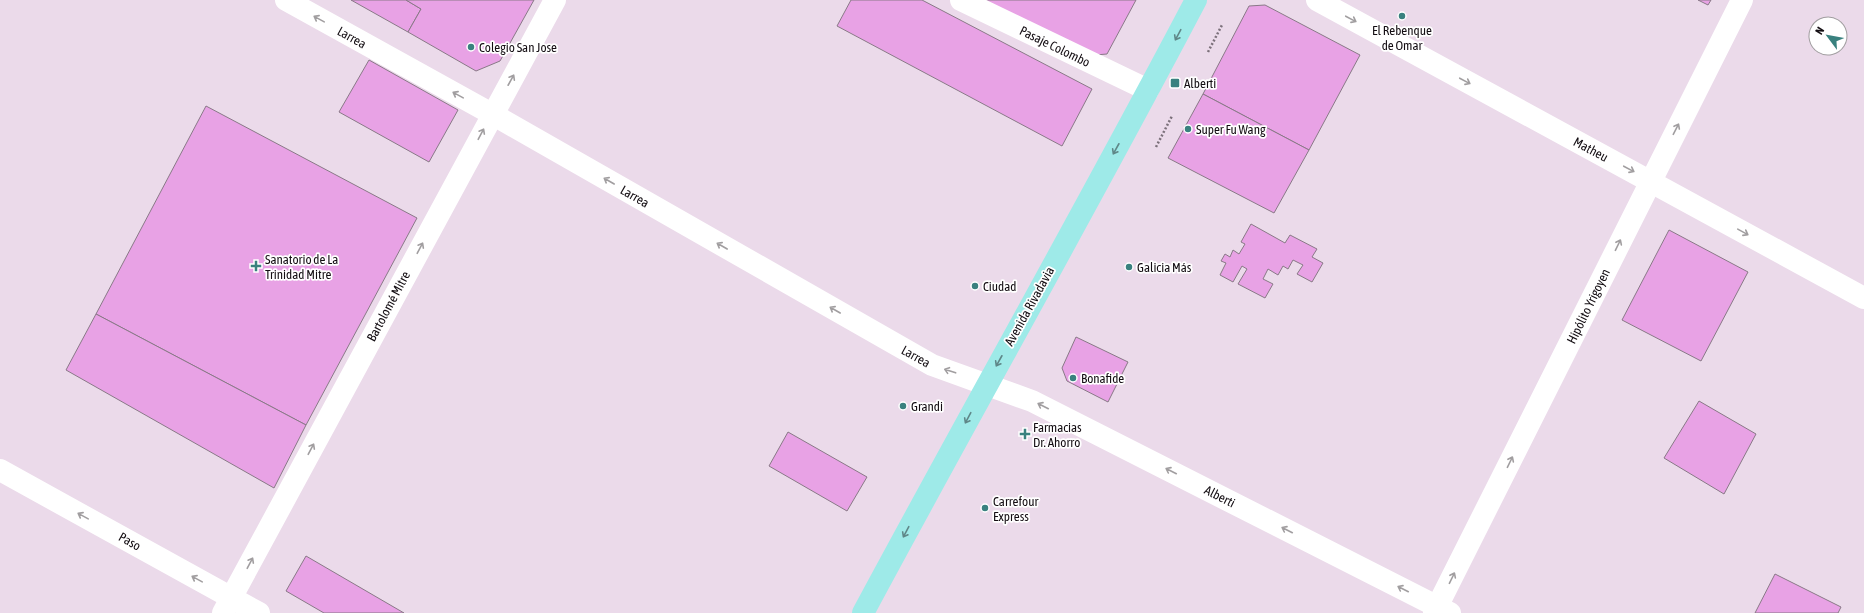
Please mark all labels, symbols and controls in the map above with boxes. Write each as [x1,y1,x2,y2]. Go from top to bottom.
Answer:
marker: El Rebenque de Omar [1397,11,1407,21]
one-way arrow [314,14,326,22]
one-way arrow [1345,15,1357,23]
north arrow [1808,16,1848,56]
street label: Larrea [335,23,369,51]
street label: Pasaje Colombo [1017,23,1092,70]
place label: El Rebenque de Omar [1372,23,1432,53]
text: N [1813,25,1826,37]
one-way arrow [1173,28,1181,40]
place label: Colegio San Jose [479,40,557,55]
marker: Colegio San Jose [466,42,476,52]
one-way arrow [507,74,515,86]
place label: Alberti [1184,76,1216,91]
marker: Alberti [1169,77,1181,89]
one-way arrow [1459,77,1471,85]
one-way arrow [452,91,464,99]
place label: Super Fu Wang [1196,122,1266,137]
one-way arrow [1673,123,1681,135]
marker: Super Fu Wang [1183,124,1193,134]
one-way arrow [478,128,486,140]
street label: Matheu [1571,134,1611,165]
one-way arrow [1112,143,1119,155]
one-way arrow [1623,166,1635,174]
one-way arrow [604,177,616,185]
street label: Larrea [618,182,652,211]
one-way arrow [1737,228,1749,236]
one-way arrow [1615,240,1622,252]
one-way arrow [717,241,729,249]
one-way arrow [416,242,424,254]
place label: Sanatorio de La Trinidad Mitre [265,252,338,282]
marker: Sanatorio de La Trinidad Mitre [250,260,262,272]
place label: Galicia Más [1137,260,1192,275]
marker: Galicia Más [1124,262,1134,272]
street label: Avenida Rivadavia [1002,264,1057,348]
street label: Hipólito Yrigoyen [1564,266,1613,346]
street label: Bartolomé Mitre [364,269,413,344]
place label: Ciudad [983,279,1017,294]
marker: Ciudad [970,281,980,291]
one-way arrow [829,305,841,313]
street label: Larrea [899,342,933,370]
one-way arrow [995,355,1002,367]
one-way arrow [943,367,956,374]
place label: Bonafide [1081,371,1124,386]
marker: Bonafide [1068,373,1078,383]
place label: Grandi [911,399,943,414]
marker: Grandi [898,401,908,411]
one-way arrow [1037,402,1049,409]
one-way arrow [964,411,972,423]
place label: Farmacias Dr. Ahorro [1033,420,1082,450]
marker: Farmacias Dr. Ahorro [1020,429,1030,439]
one-way arrow [308,443,316,455]
one-way arrow [1507,456,1514,468]
one-way arrow [1166,467,1178,475]
street label: Alberti [1202,482,1238,510]
place label: Carrefour Express [993,494,1038,524]
marker: Carrefour Express [980,503,990,513]
one-way arrow [77,511,89,519]
one-way arrow [902,526,910,538]
one-way arrow [1282,526,1294,533]
street label: Paso [116,529,143,554]
one-way arrow [246,557,254,569]
one-way arrow [1449,573,1456,585]
one-way arrow [191,574,203,582]
one-way arrow [1398,585,1410,592]

